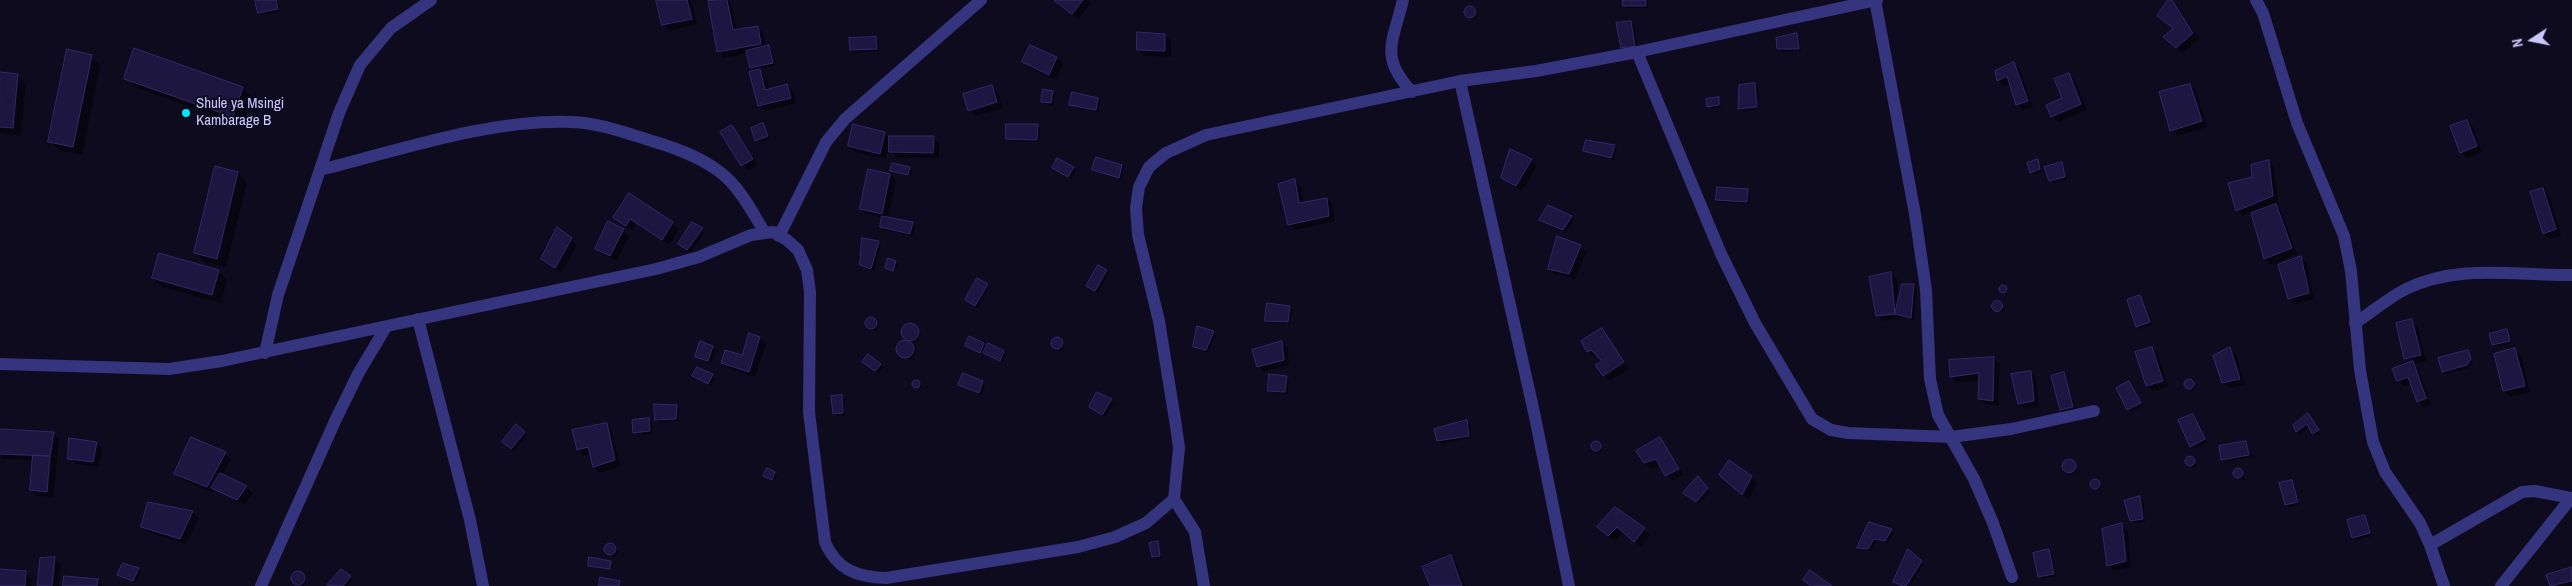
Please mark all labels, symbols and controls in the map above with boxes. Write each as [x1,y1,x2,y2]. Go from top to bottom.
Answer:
north arrow [2507,15,2557,65]
text: N [2508,37,2527,49]
place label: Shule ya Msingi Kambarage B [196,95,284,130]
marker: Shule ya Msingi Kambarage B [180,107,192,119]

